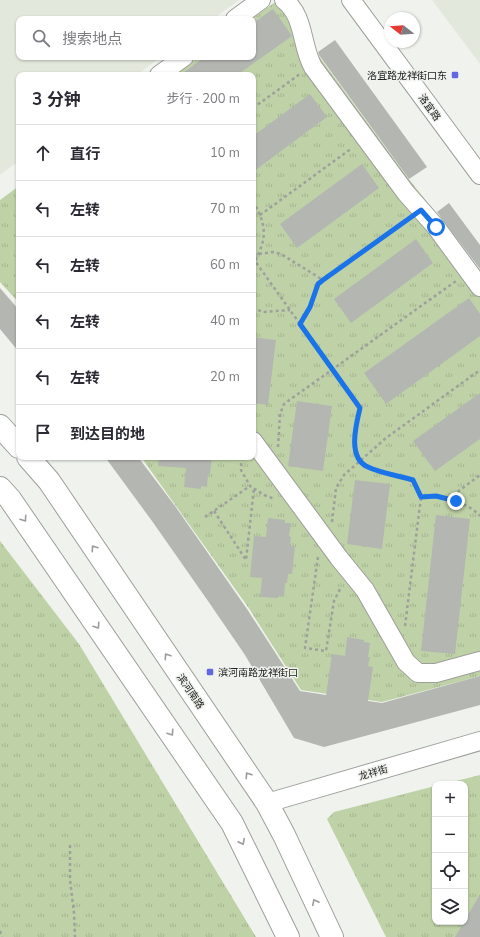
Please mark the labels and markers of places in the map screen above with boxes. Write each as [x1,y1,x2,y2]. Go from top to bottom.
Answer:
place label: 洛宜路龙祥街口东 [367,69,447,83]
marker: 洛宜路龙祥街口东 [450,70,460,80]
place label: 滨河南路龙祥街口 [218,666,298,680]
marker: 滨河南路龙祥街口 [205,667,215,677]

